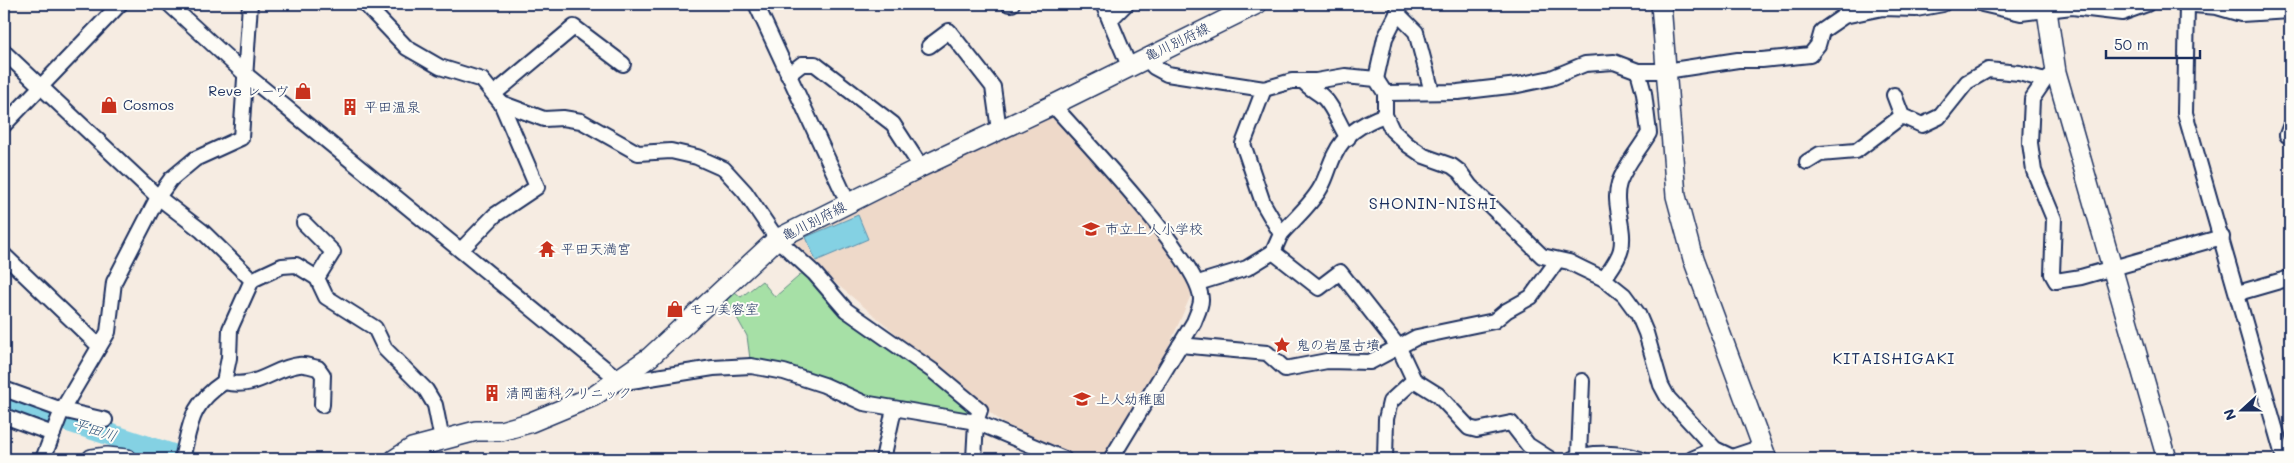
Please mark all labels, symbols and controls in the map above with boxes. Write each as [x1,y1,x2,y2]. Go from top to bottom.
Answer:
street label: 亀川別府線 [1141,18,1212,65]
scale bar [2106,28,2200,60]
text: 50 m [2114,34,2149,54]
place label: Reve レーヴ [208,81,289,100]
shop icon: Reve レーヴ [293,81,313,101]
shop icon: Cosmos [99,95,119,115]
place label: Cosmos [123,95,174,114]
building icon: 平田温泉 [340,97,360,117]
place label: 平田温泉 [364,97,420,116]
district label: SHONIN-NISHI [1369,192,1497,213]
street label: 亀川別府線 [778,196,849,245]
school or university icon: 市立上人小学校 [1081,219,1101,239]
place label: 市立上人小学校 [1105,219,1203,238]
temple icon: 平田天満宮 [537,239,557,259]
place label: 平田天満宮 [561,239,631,258]
shop icon: モコ美容室 [665,299,685,319]
place label: モコ美容室 [689,299,759,318]
place icon: 鬼の岩屋古墳 [1272,335,1292,355]
place label: 鬼の岩屋古墳 [1296,335,1380,354]
district label: KITAISHIGAKI [1833,347,1955,368]
building icon: 清岡歯科クリニック [482,383,502,403]
place label: 清岡歯科クリニック [506,383,632,402]
north arrow [2216,386,2266,436]
school or university icon: 上人幼稚園 [1072,389,1092,409]
place label: 上人幼稚園 [1096,389,1166,408]
text: N [2219,406,2240,423]
water label: 平田川 [71,413,120,446]

